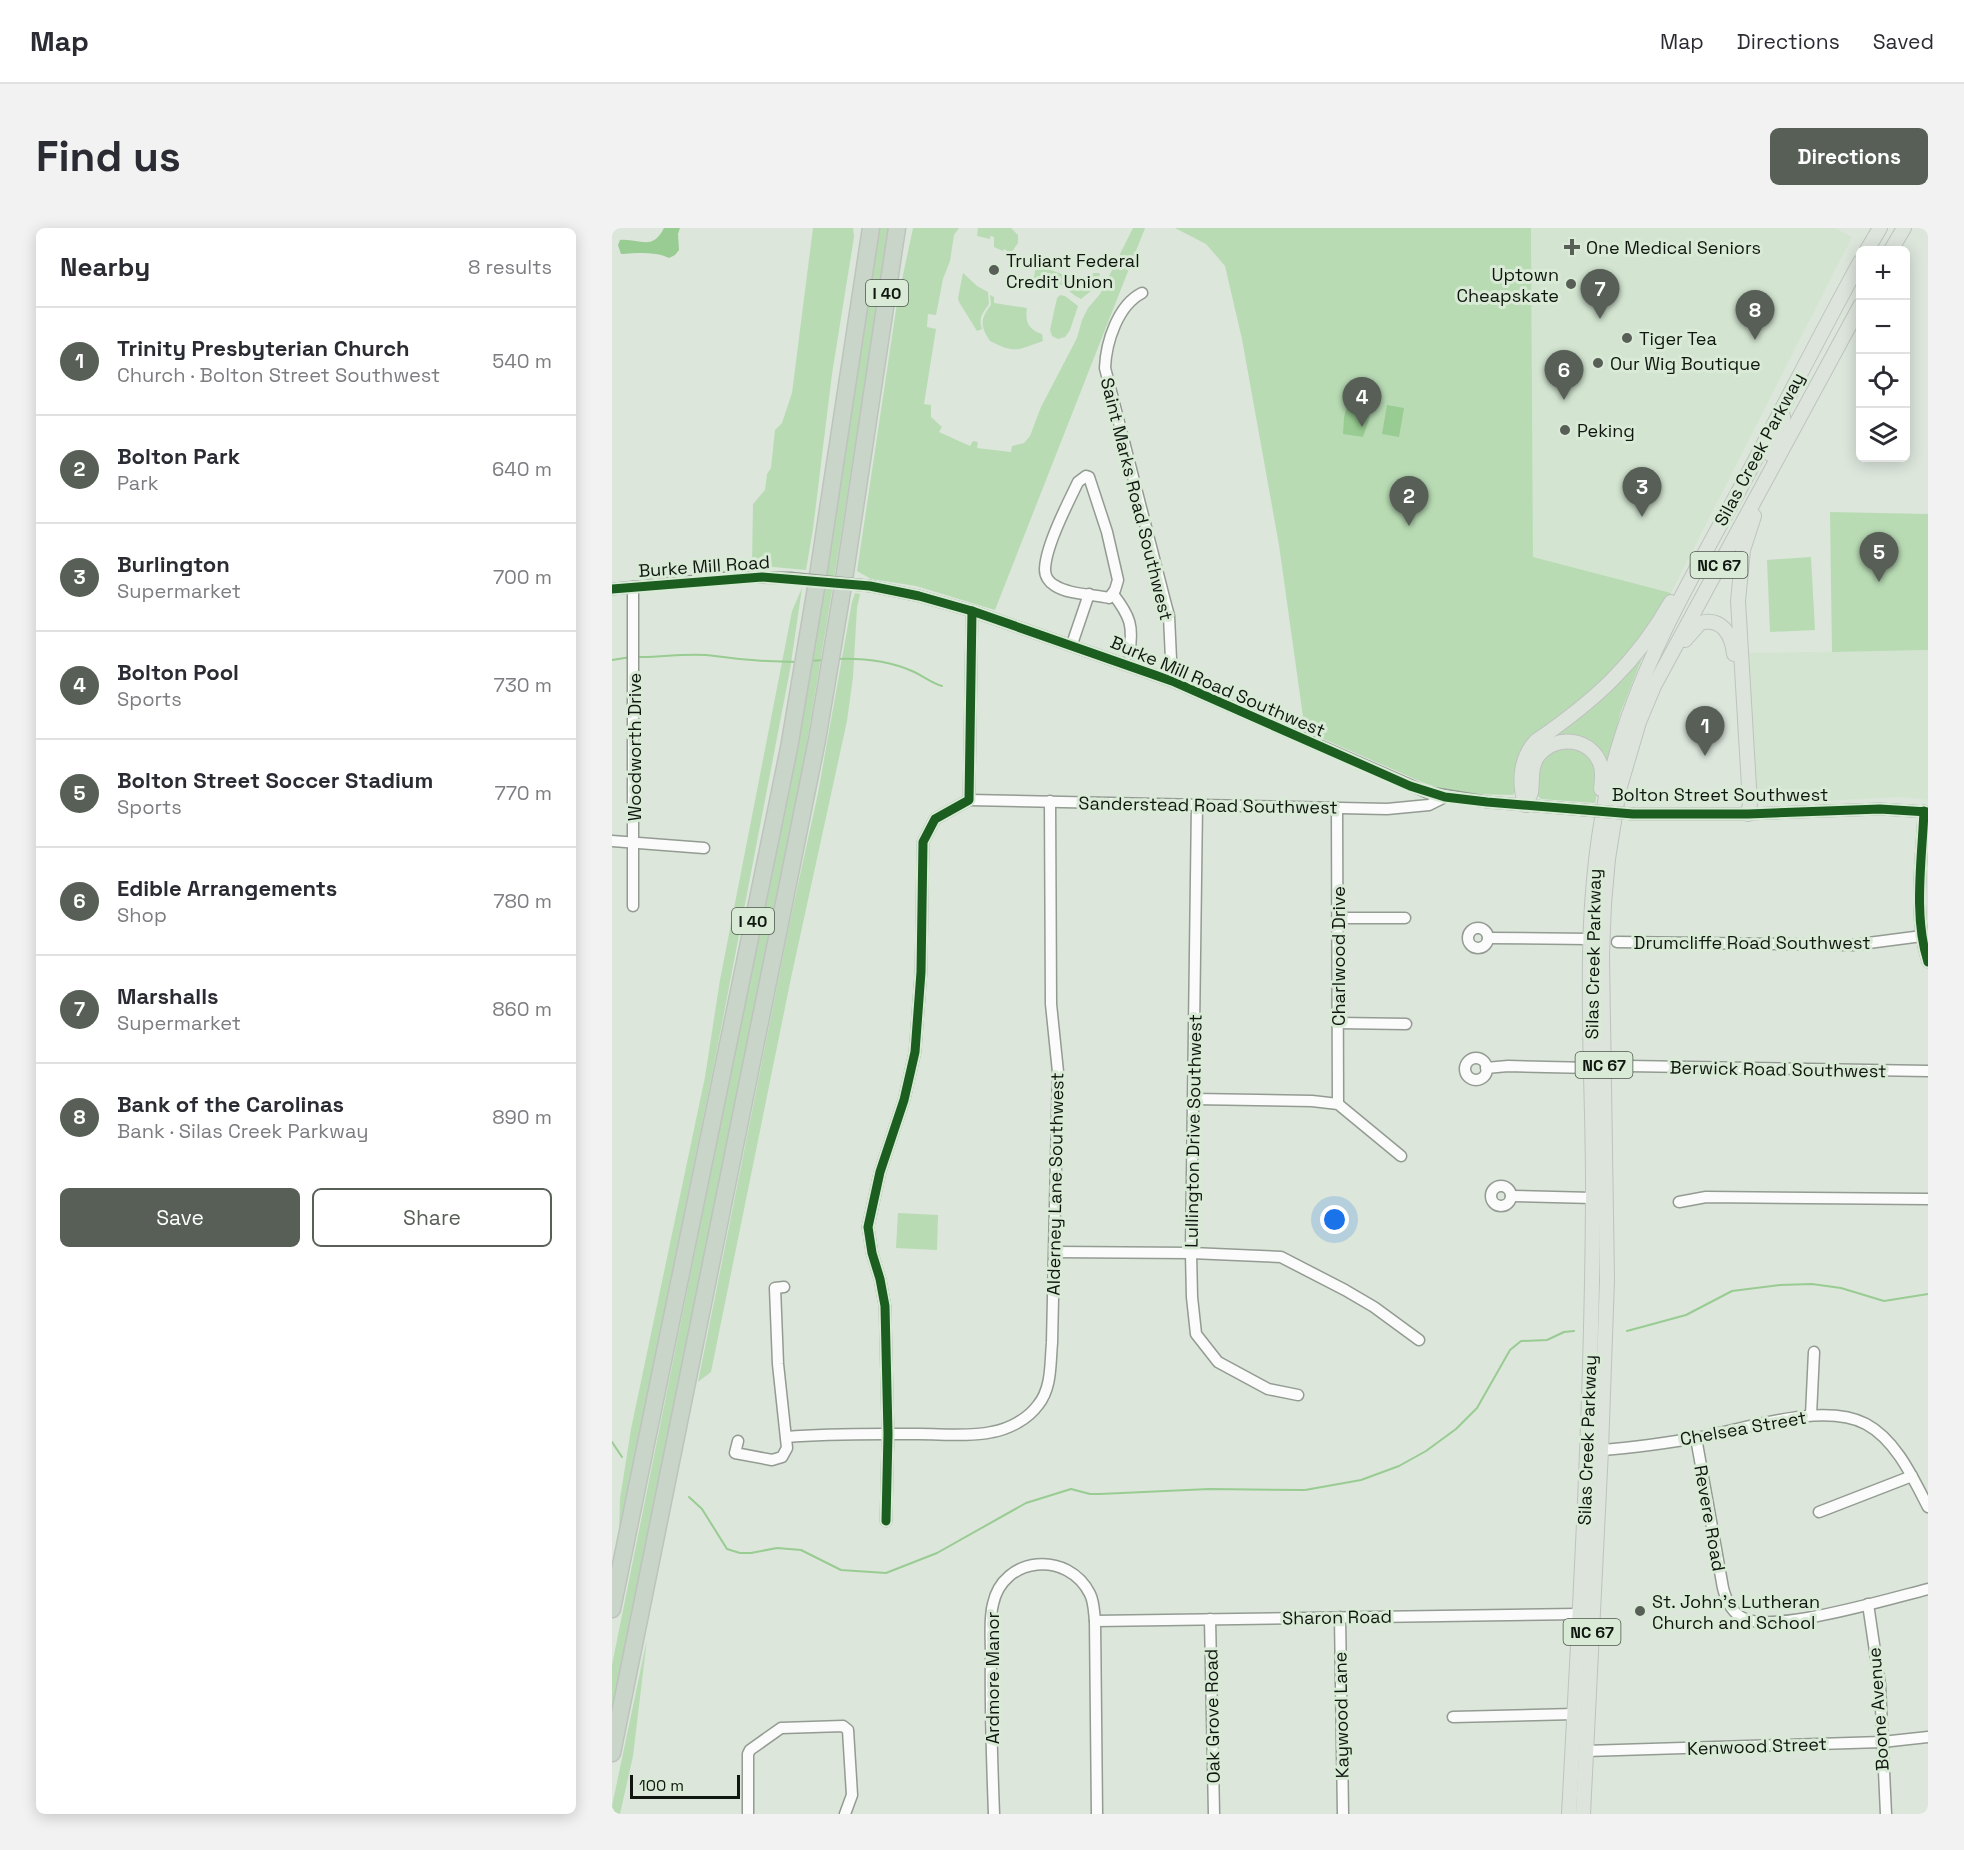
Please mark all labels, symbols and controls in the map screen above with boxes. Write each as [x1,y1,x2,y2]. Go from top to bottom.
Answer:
text: Map [30,23,89,59]
text: Map [1660,28,1704,55]
text: Directions [1737,28,1840,55]
text: Saved [1873,28,1934,55]
button: Directions [1770,128,1928,185]
text: Find us [36,130,181,183]
place label: One Medical Seniors [1586,236,1761,259]
marker: One Medical Seniors [1563,238,1581,256]
map controls [1856,246,1910,462]
button: + [1856,246,1910,300]
place label: Truliant Federal Credit Union [1006,249,1140,293]
text: Nearby [60,250,150,284]
text: 8 results [468,254,552,280]
marker: Truliant Federal Credit Union [987,263,1001,277]
place label: Uptown Cheapskate [1456,263,1559,307]
pin: 7 [1580,270,1620,319]
marker: Uptown Cheapskate [1564,277,1578,291]
road number: I 40 [866,280,908,306]
pin: 8 [1736,291,1774,340]
button: − [1856,300,1910,354]
place label: Tiger Tea [1639,327,1717,350]
marker: Tiger Tea [1620,331,1634,345]
text: Trinity Presbyterian Church [117,334,410,362]
text: 1 [75,348,84,374]
text: 540 m [492,348,552,374]
pin: 6 [1544,350,1584,400]
place label: Our Wig Boutique [1610,352,1761,375]
button: locate [1856,354,1910,408]
marker: Our Wig Boutique [1591,356,1605,370]
text: Church · Bolton Street Southwest [117,362,440,388]
street label: Silas Creek Parkway [1709,368,1809,530]
street label: Saint Marks Road Southwest [1096,375,1178,623]
pin: 4 [1342,378,1382,427]
button: layers [1856,408,1910,462]
place label: Peking [1577,419,1635,442]
marker: Peking [1558,423,1572,437]
text: Bolton Park [117,442,240,470]
text: 2 [74,456,85,482]
text: 640 m [492,456,552,482]
pin: 3 [1622,468,1662,517]
text: Park [117,470,159,496]
pin: 2 [1390,476,1428,526]
pin: 5 [1860,532,1898,582]
text: Burlington [117,550,230,578]
street label: Burke Mill Road [637,550,771,582]
road number: NC 67 [1690,552,1748,578]
text: 3 [73,564,86,590]
text: 700 m [493,564,552,590]
text: Supermarket [117,578,241,604]
street label: Burke Mill Road Southwest [1107,630,1329,742]
text: Bolton Pool [117,658,239,686]
text: 4 [73,672,86,698]
text: 730 m [493,672,552,698]
street label: Woodworth Drive [623,673,646,821]
text: Sports [117,686,182,712]
pin: 1 [1686,706,1724,756]
text: Bolton Street Soccer Stadium [117,766,433,794]
text: 5 [74,780,86,806]
text: 770 m [494,780,552,806]
street label: Bolton Street Southwest [1612,783,1828,806]
street label: Sanderstead Road Southwest [1078,791,1338,819]
text: Sports [117,794,182,820]
street label: Silas Creek Parkway [1580,868,1606,1040]
text: Edible Arrangements [117,874,337,902]
street label: Charlwood Drive [1327,886,1350,1026]
text: 6 [73,888,86,914]
text: 780 m [493,888,552,914]
text: Shop [117,902,167,928]
road number: I 40 [732,908,774,934]
street label: Drumcliffe Road Southwest [1633,931,1871,954]
text: Marshalls [117,982,219,1010]
text: 7 [74,996,85,1022]
text: 860 m [492,996,552,1022]
text: Supermarket [117,1010,241,1036]
street label: Lullington Drive Southwest [1179,1014,1207,1248]
road number: NC 67 [1576,1052,1632,1078]
street label: Berwick Road Southwest [1669,1056,1887,1082]
street label: Alderney Lane Southwest [1042,1072,1068,1296]
text: Bank of the Carolinas [117,1090,344,1118]
text: 8 [74,1104,86,1130]
text: 890 m [492,1104,552,1130]
text: Bank · Silas Creek Parkway [117,1118,368,1144]
button: Save [60,1188,300,1247]
button: Share [312,1188,552,1247]
your location [1320,1205,1349,1234]
street label: Silas Creek Parkway [1573,1354,1601,1526]
street label: Chelsea Street [1678,1406,1808,1450]
street label: Revere Road [1689,1463,1731,1573]
place label: St. John's Lutheran Church and School [1652,1590,1820,1634]
marker: St. John's Lutheran Church and School [1633,1604,1647,1618]
street label: Sharon Road [1282,1605,1392,1629]
street label: Ardmore Manor [981,1611,1004,1744]
road number: NC 67 [1564,1619,1620,1645]
street label: Boone Avenue [1862,1646,1894,1772]
street label: Oak Grove Road [1199,1649,1225,1783]
street label: Kaywood Lane [1328,1651,1354,1779]
street label: Kenwood Street [1687,1732,1827,1760]
scale bar [630,1772,740,1800]
text: 100 m [639,1775,684,1796]

